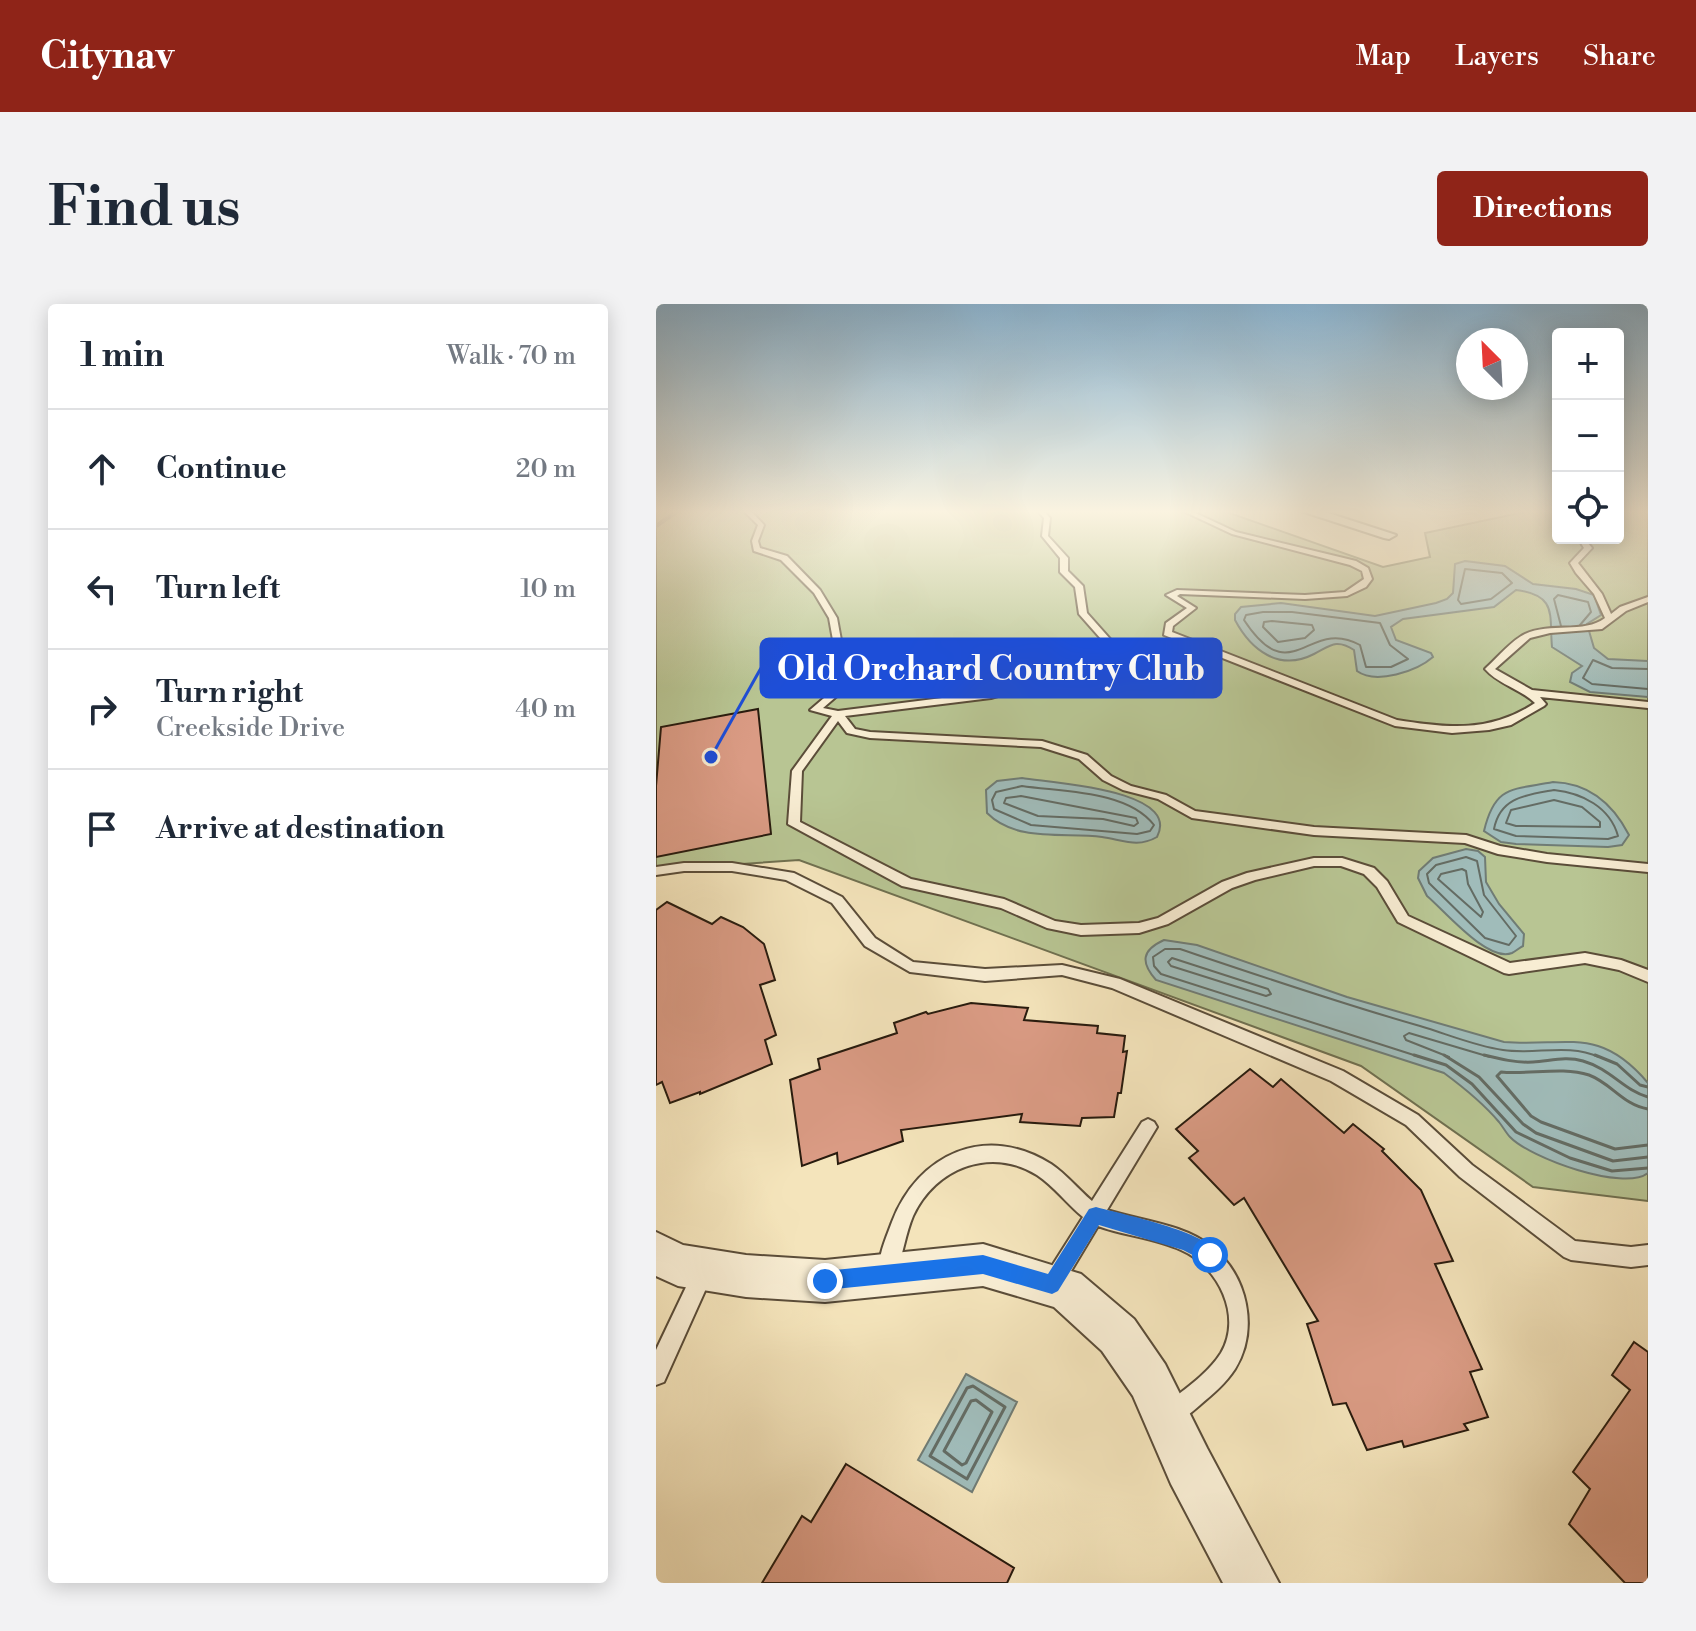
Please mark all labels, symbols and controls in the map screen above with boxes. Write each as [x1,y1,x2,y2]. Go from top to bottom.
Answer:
text: Citynav [40,33,174,80]
text: Map [1356,39,1411,74]
text: Layers [1455,39,1539,74]
text: Share [1583,39,1656,74]
button: Directions [1437,171,1648,246]
text: Find us [48,173,241,243]
north arrow [1456,328,1528,400]
map controls [1552,328,1624,544]
button: + [1552,328,1624,400]
text: 1 min [80,335,164,377]
text: Walk · 70 m [447,340,576,372]
button: − [1552,400,1624,472]
icon: ahead [80,447,124,491]
text: Continue [156,450,287,488]
text: 20 m [516,453,576,485]
button: locate [1552,472,1624,544]
icon: left [80,567,124,611]
text: Turn left [156,570,280,608]
text: 10 m [520,573,576,605]
callout: Old Orchard Country Club [761,639,1221,697]
text: Old Orchard Country Club [777,649,1205,691]
text: Turn right [156,674,303,712]
icon: right [80,687,124,731]
text: 40 m [515,693,576,725]
text: Creekside Drive [156,712,345,744]
icon: arrive [80,807,124,851]
text: Arrive at destination [156,810,445,848]
route start [1192,1237,1228,1273]
route end [807,1263,843,1299]

